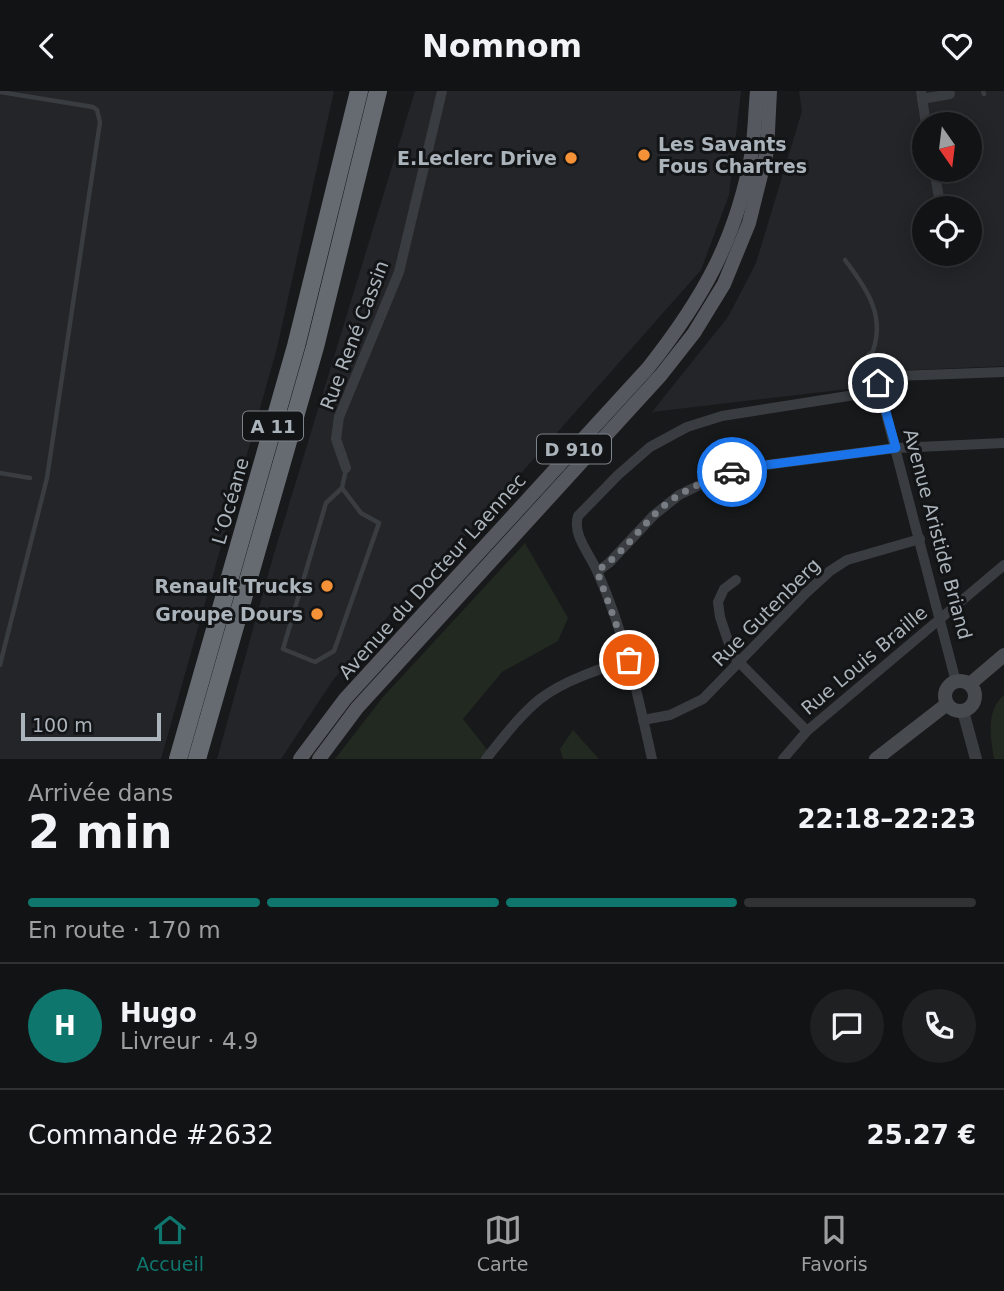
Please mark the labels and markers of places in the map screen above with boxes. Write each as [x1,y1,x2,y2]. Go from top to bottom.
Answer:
place label: Les Savants Fous Chartres [658,133,807,177]
place label: E.Leclerc Drive [397,147,557,169]
marker: Les Savants Fous Chartres [636,147,652,163]
marker: E.Leclerc Drive [563,150,579,166]
pin [848,353,908,413]
place label: Renault Trucks [154,575,313,597]
marker: Renault Trucks [319,578,335,594]
place label: Groupe Dours [155,603,303,625]
marker: Groupe Dours [309,606,325,622]
pin [599,630,659,690]

